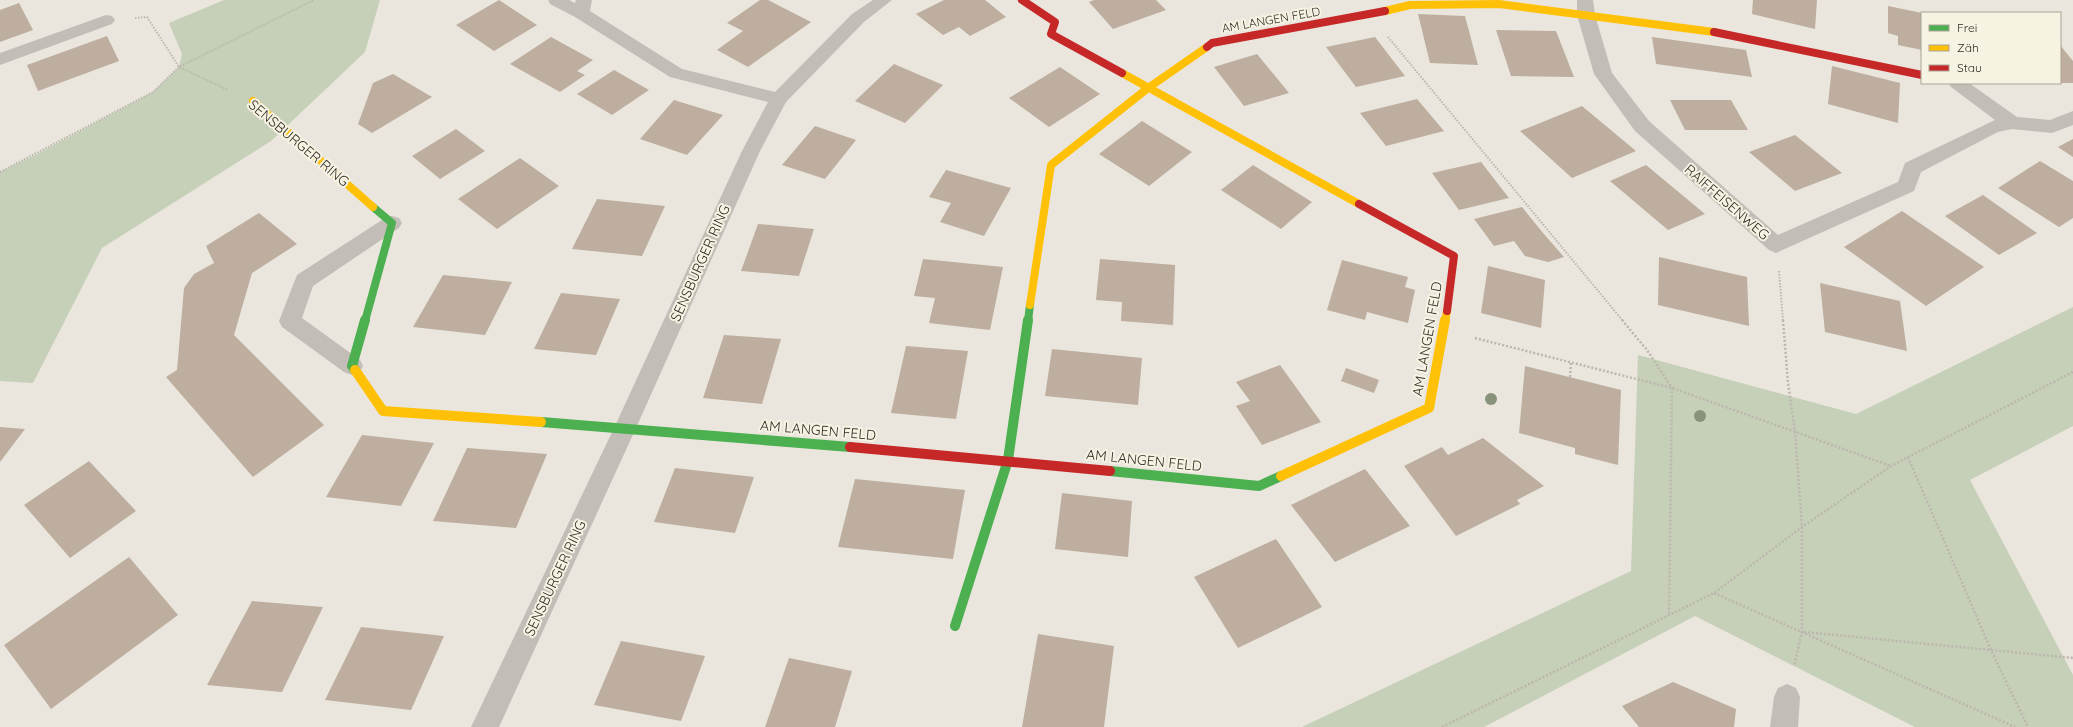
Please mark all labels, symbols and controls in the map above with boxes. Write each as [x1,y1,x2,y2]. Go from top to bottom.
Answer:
street label: AM LANGEN FELD [1221,3,1322,36]
legend [1921,12,2061,84]
text: Frei [1957,20,1977,35]
text: Zäh [1957,40,1979,55]
text: Stau [1957,60,1982,75]
street label: SENSBURGER RING [245,96,353,190]
street label: RAIFFEISENWEG [1681,160,1773,244]
street label: SENSBURGER RING [666,202,734,324]
street label: AM LANGEN FELD [1408,280,1446,398]
street label: AM LANGEN FELD [759,416,877,444]
street label: AM LANGEN FELD [1085,445,1203,475]
street label: SENSBURGER RING [520,517,590,639]

